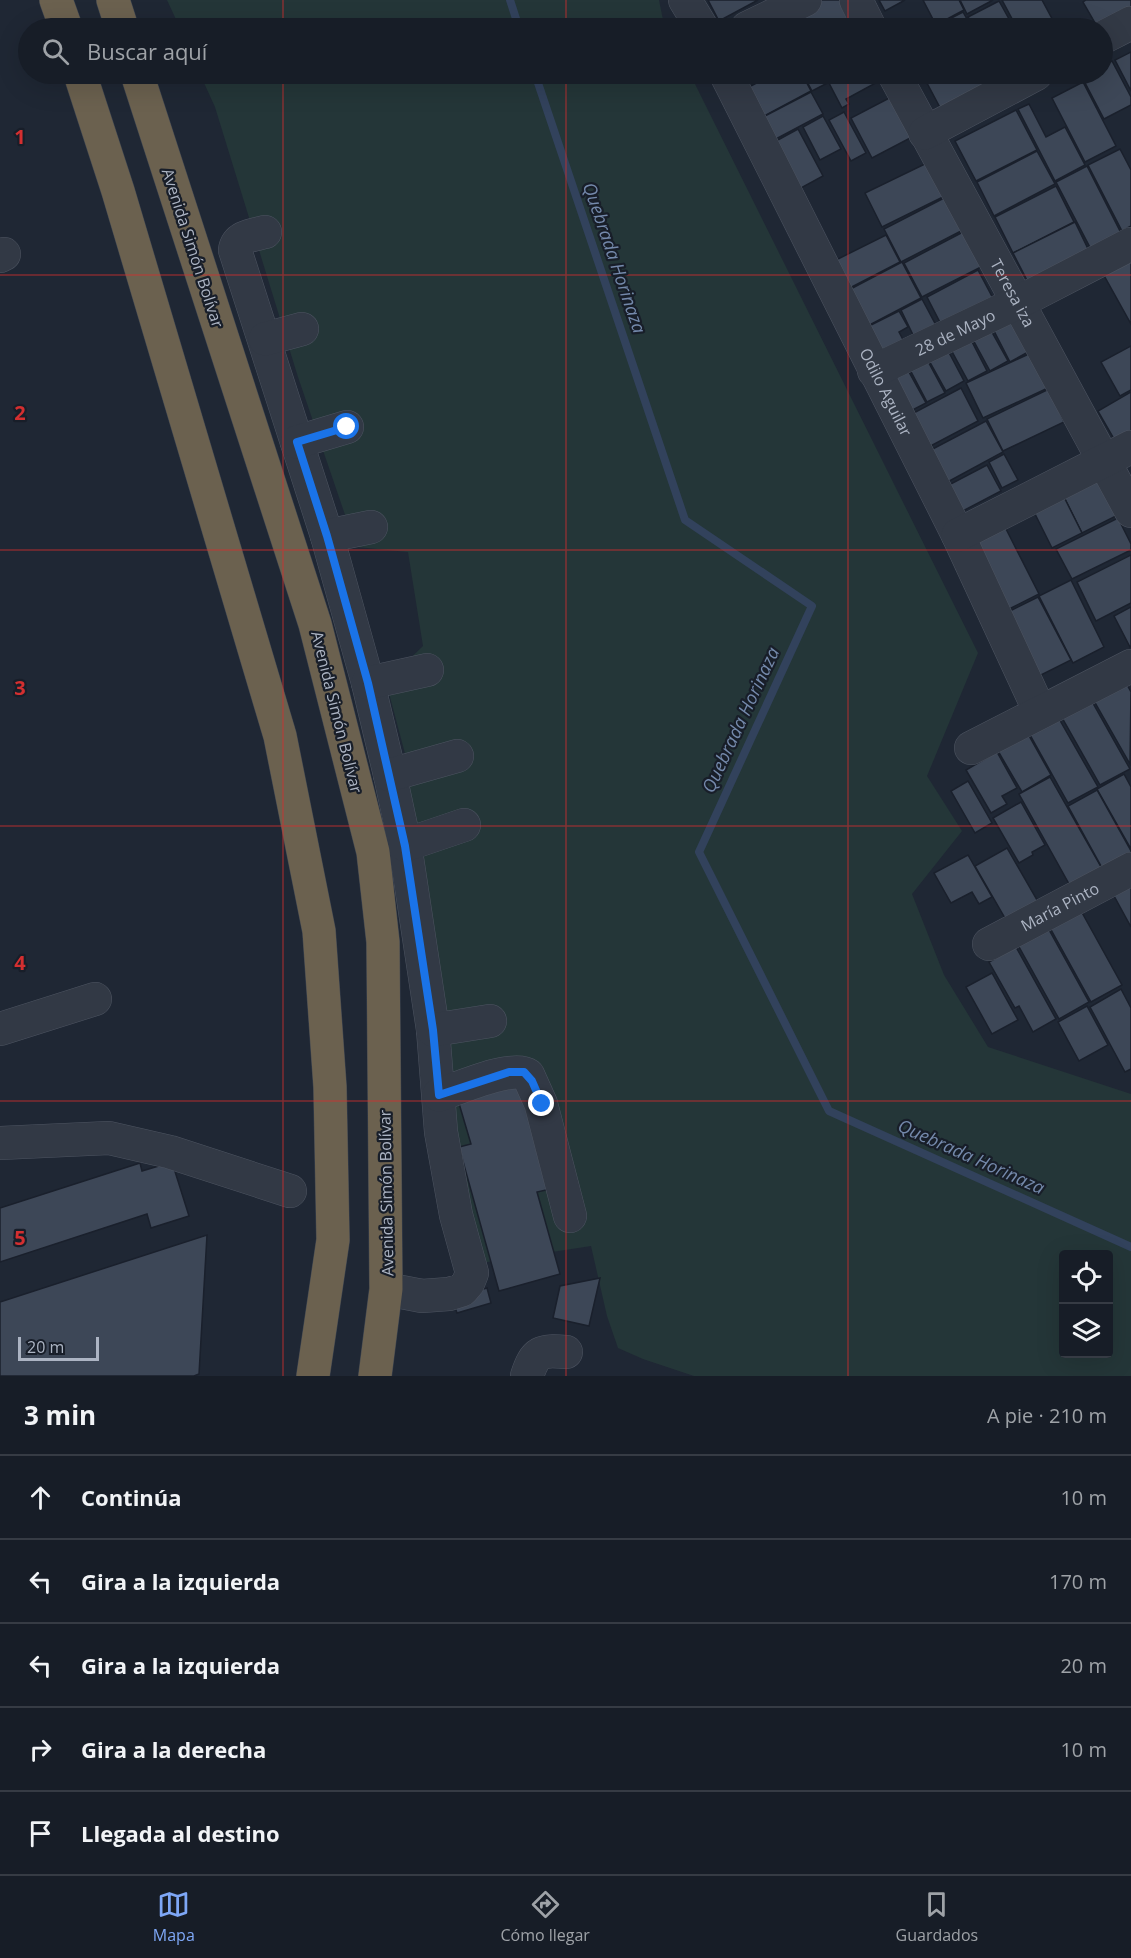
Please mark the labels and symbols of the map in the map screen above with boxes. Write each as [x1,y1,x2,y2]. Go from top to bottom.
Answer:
text: 1 [14,123,26,150]
street label: Avenida Simón Bolívar [157,165,229,331]
water label: Quebrada Horinaza [578,179,652,336]
street label: Teresa iza [985,255,1040,331]
street label: 28 de Mayo [912,304,999,361]
street label: Odilo Aguilar [855,344,918,440]
text: 2 [14,399,26,426]
route start [333,413,359,439]
street label: Avenida Simón Bolívar [306,629,368,796]
water label: Quebrada Horinaza [696,643,784,796]
text: 3 [14,674,26,701]
street label: María Pinto [1017,877,1103,936]
text: 4 [14,949,26,976]
route end [528,1090,554,1116]
street label: Avenida Simón Bolívar [374,1109,398,1276]
water label: Quebrada Horinaza [894,1113,1048,1199]
text: 5 [14,1224,26,1251]
scale bar [18,1334,99,1362]

